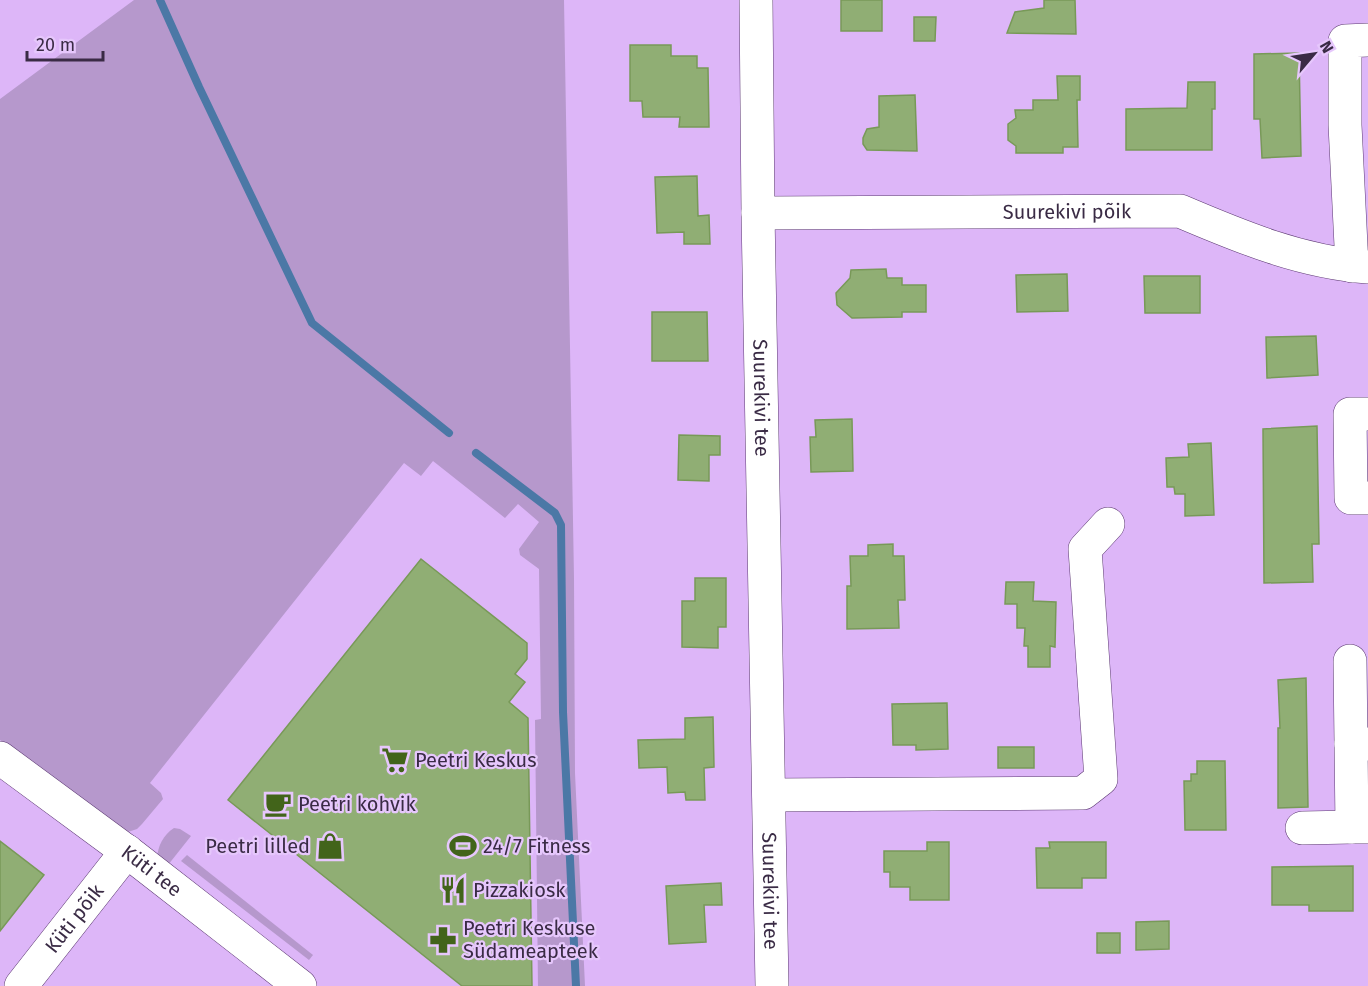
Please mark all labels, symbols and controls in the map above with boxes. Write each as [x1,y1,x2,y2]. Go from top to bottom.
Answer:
scale bar [27,24,104,62]
north arrow [1284,24,1344,84]
text: 20 m [36,34,75,56]
text: N [1316,38,1338,56]
street label: Suurekivi põik [1003,199,1132,224]
street label: Suurekivi tee [748,339,774,457]
supermarket icon: Peetri Keskus [380,745,410,775]
place label: Peetri Keskus [415,748,537,772]
cafe icon: Peetri kohvik [263,789,293,819]
place label: Peetri kohvik [298,792,416,816]
shop icon: Peetri lilled [315,831,345,861]
sports icon: 24/7 Fitness [448,831,478,861]
street label: Suurekivi tee [757,832,783,950]
place label: Peetri lilled [205,834,310,858]
place label: 24/7 Fitness [483,834,590,858]
street label: Küti tee [117,840,187,902]
restaurant icon: Pizzakiosk [438,875,468,905]
place label: Pizzakiosk [473,878,566,902]
street label: Küti põik [40,879,109,958]
place label: Peetri Keskuse Südameapteek [463,916,599,963]
pharmacy icon: Peetri Keskuse Südameapteek [428,925,458,955]

